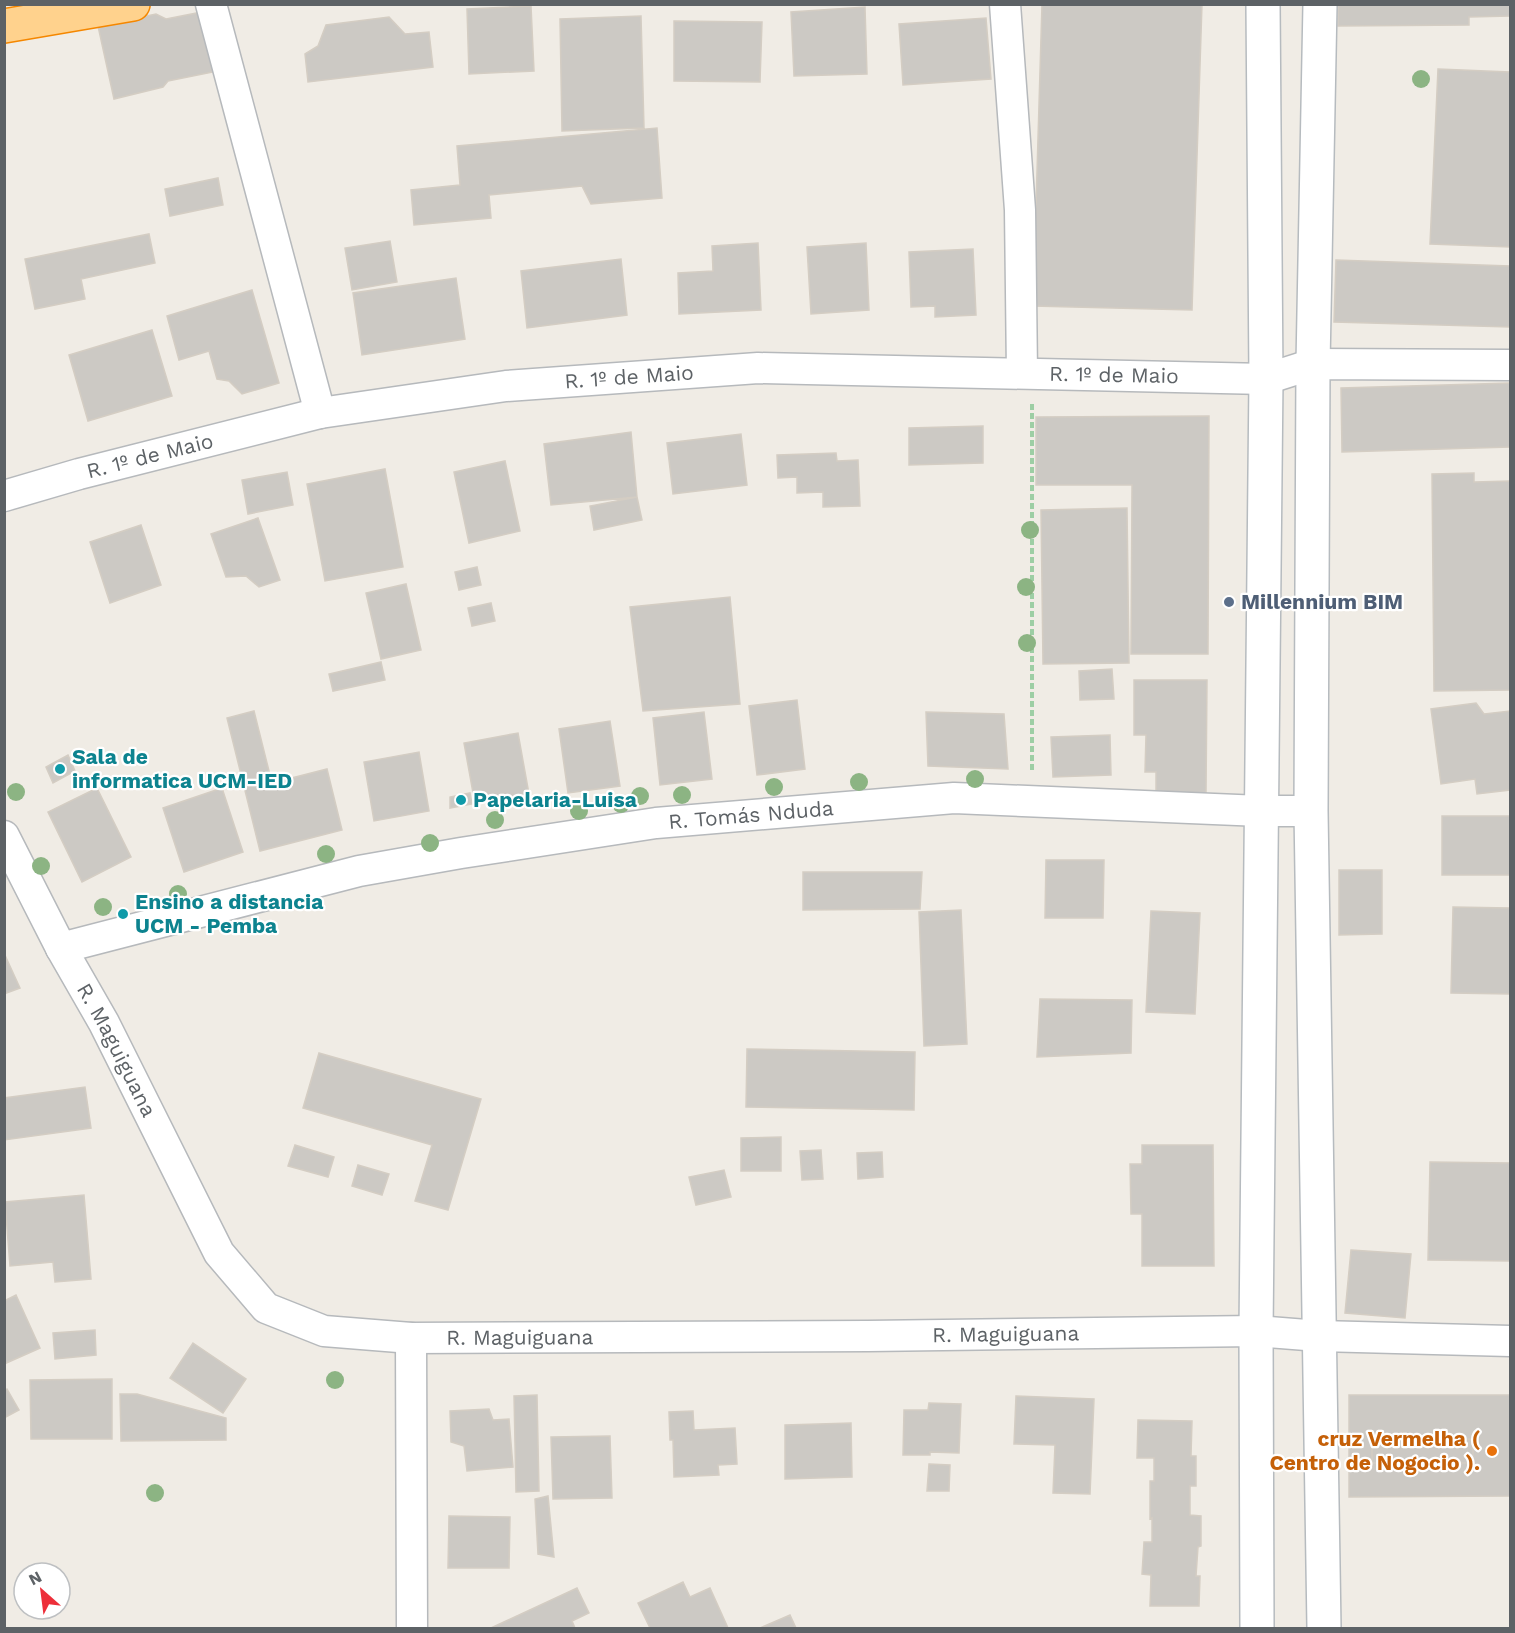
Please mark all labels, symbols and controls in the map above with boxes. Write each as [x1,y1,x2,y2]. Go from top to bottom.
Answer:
street label: R. 1º de Maio [563,360,694,393]
street label: R. 1º de Maio [1049,361,1179,388]
street label: R. 1º de Maio [84,428,216,483]
place label: Millennium BIM [1241,589,1403,614]
marker: Millennium BIM [1222,595,1236,609]
place label: Sala de informatica UCM-IED [72,744,292,793]
marker: Sala de informatica UCM-IED [53,762,67,776]
place label: Papelaria-Luisa [473,787,638,812]
marker: Papelaria-Luisa [454,793,468,807]
street label: R. Tomás Nduda [667,795,835,834]
place label: Ensino a distancia UCM - Pemba [135,889,324,938]
marker: Ensino a distancia UCM - Pemba [116,907,130,921]
street label: R. Maguiguana [72,979,162,1121]
street label: R. Maguiguana [932,1320,1080,1347]
street label: R. Maguiguana [446,1324,593,1350]
place label: cruz Vermelha ( Centro de Nogocio ). [1269,1426,1480,1475]
marker: cruz Vermelha ( Centro de Nogocio ). [1485,1444,1499,1458]
north arrow [12,1561,72,1621]
text: N [25,1567,45,1589]

